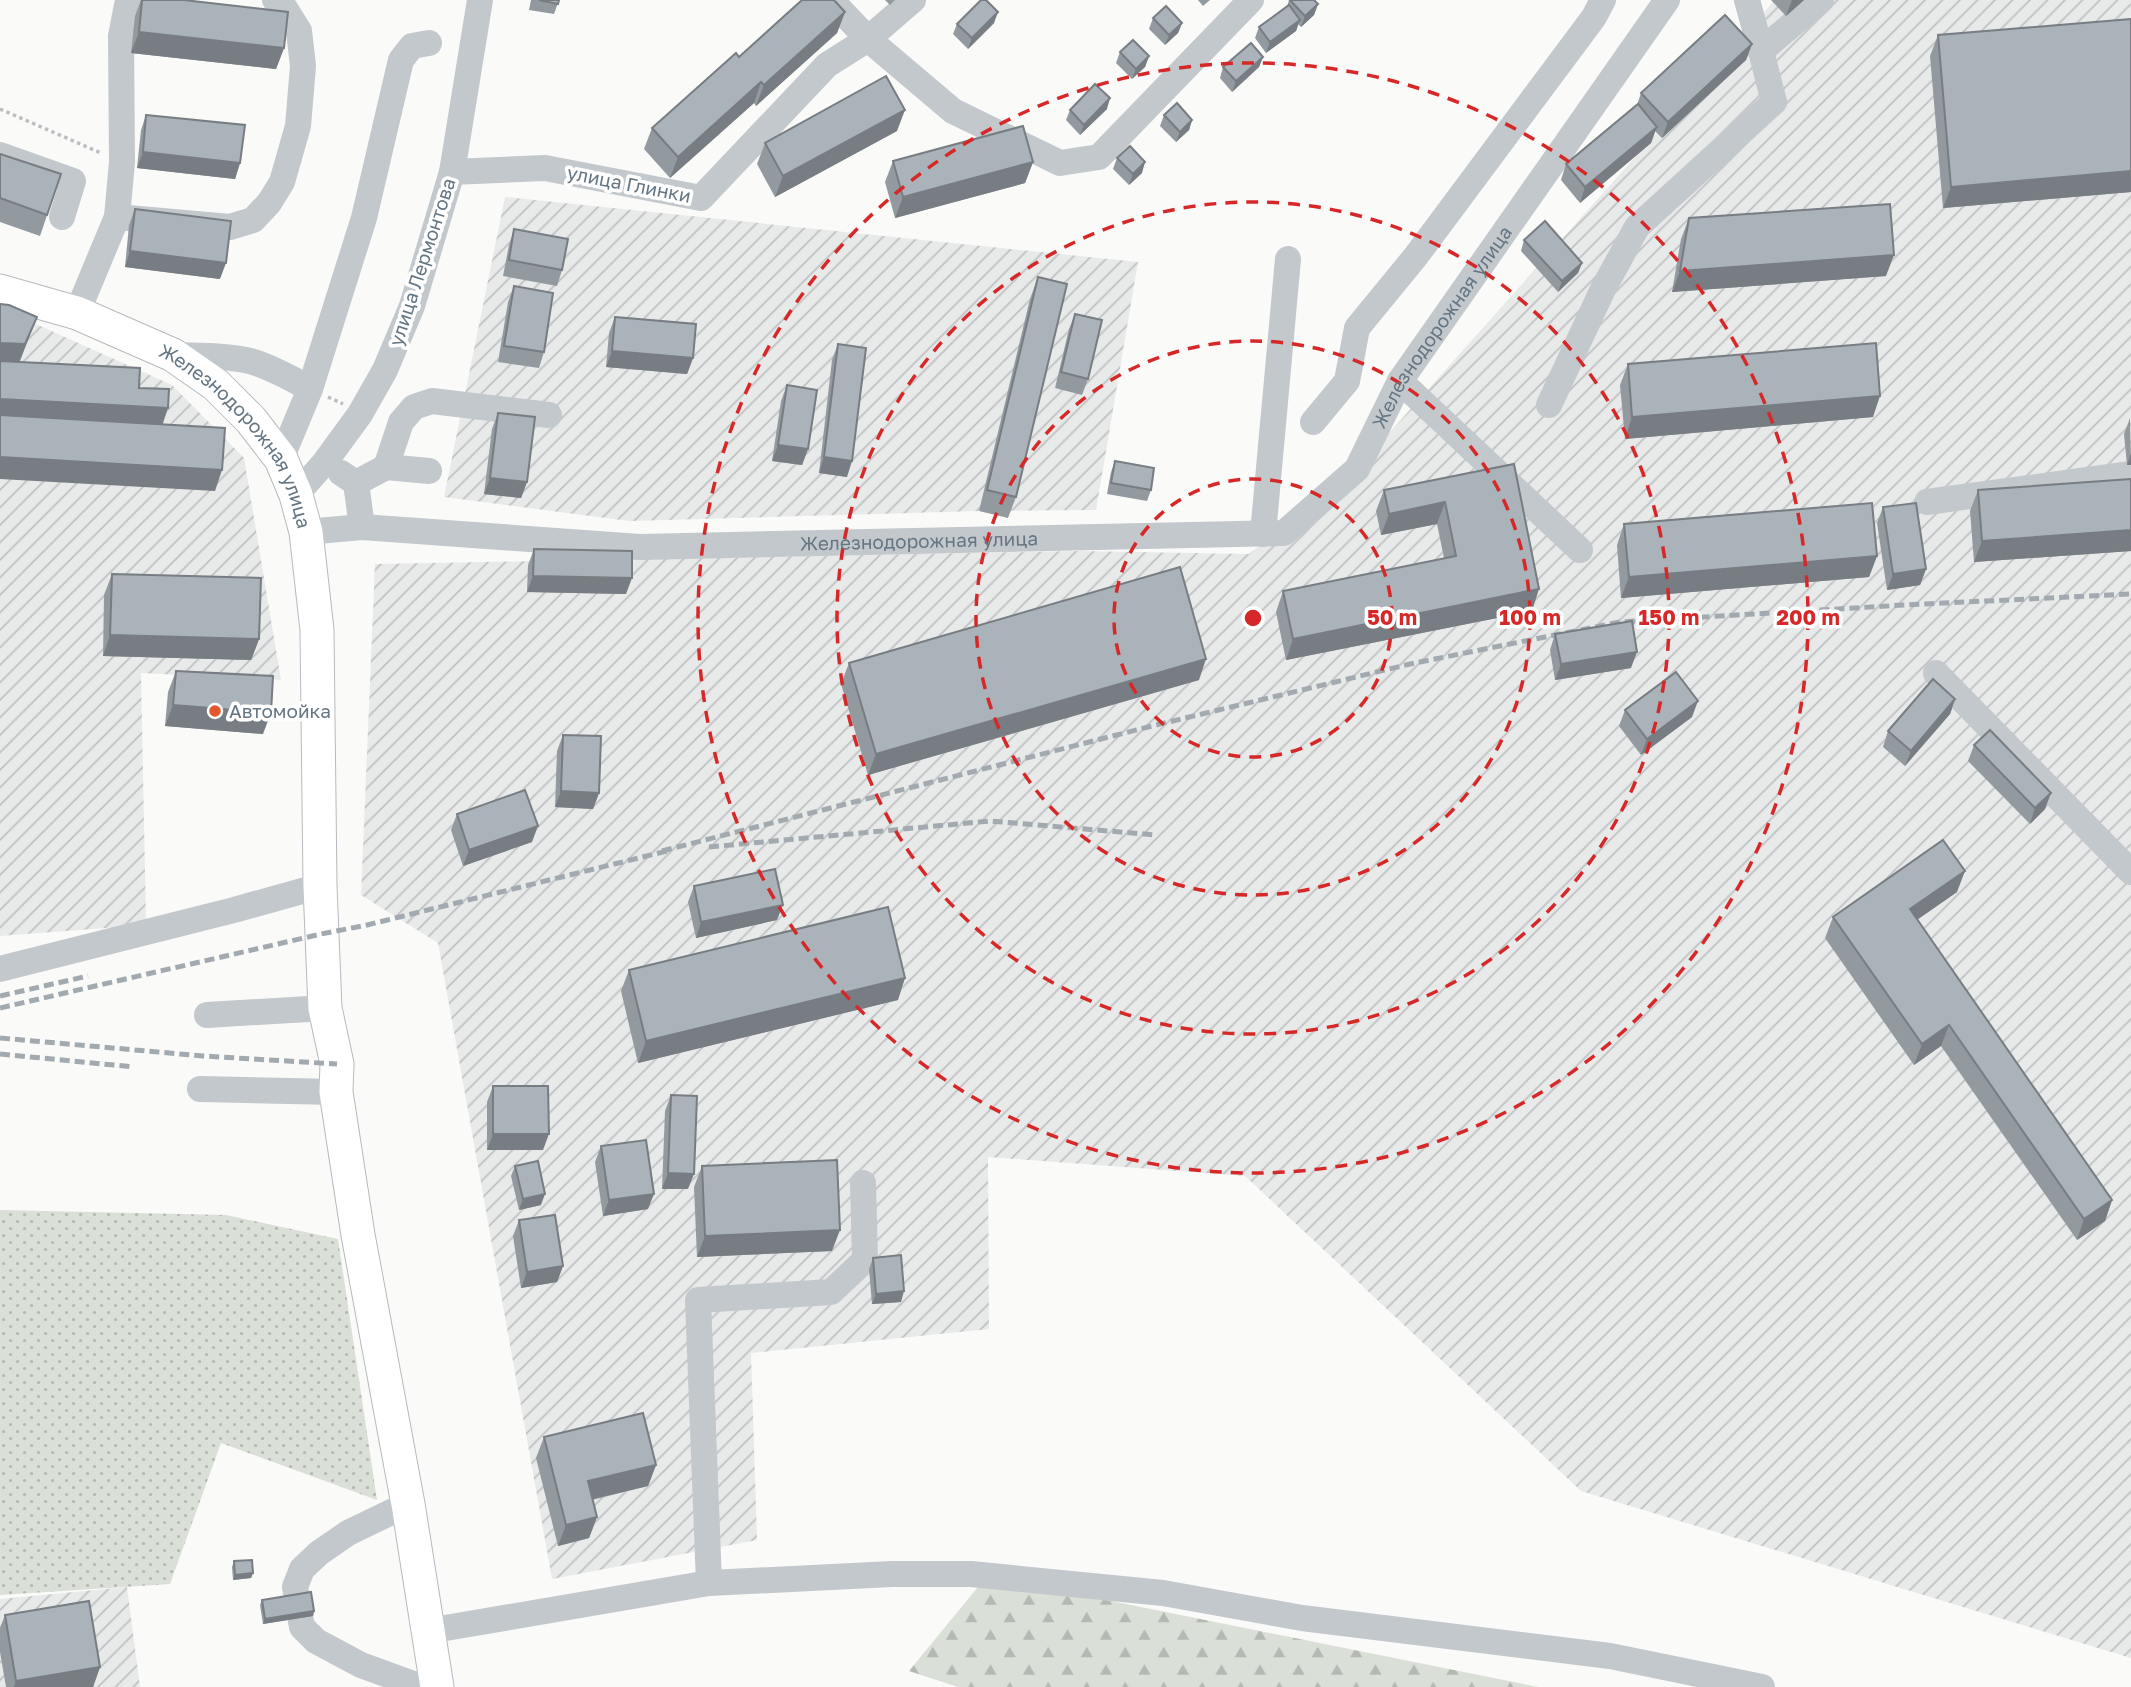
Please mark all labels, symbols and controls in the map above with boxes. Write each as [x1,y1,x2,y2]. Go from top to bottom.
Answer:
street label: улица Глинки [565,160,693,207]
street label: улица Лермонтова [383,175,460,349]
street label: Железнодорожная улица [1367,221,1516,432]
street label: Железнодорожная улица [156,338,316,531]
street label: Железнодорожная улица [800,526,1038,555]
text: 50 m [1367,604,1417,630]
text: 100 m [1499,604,1561,630]
text: 150 m [1639,604,1699,630]
text: 200 m [1776,604,1840,630]
centre of rings [1241,606,1265,630]
place label: Автомойка [229,699,331,722]
marker: Автомойка [207,703,223,719]

